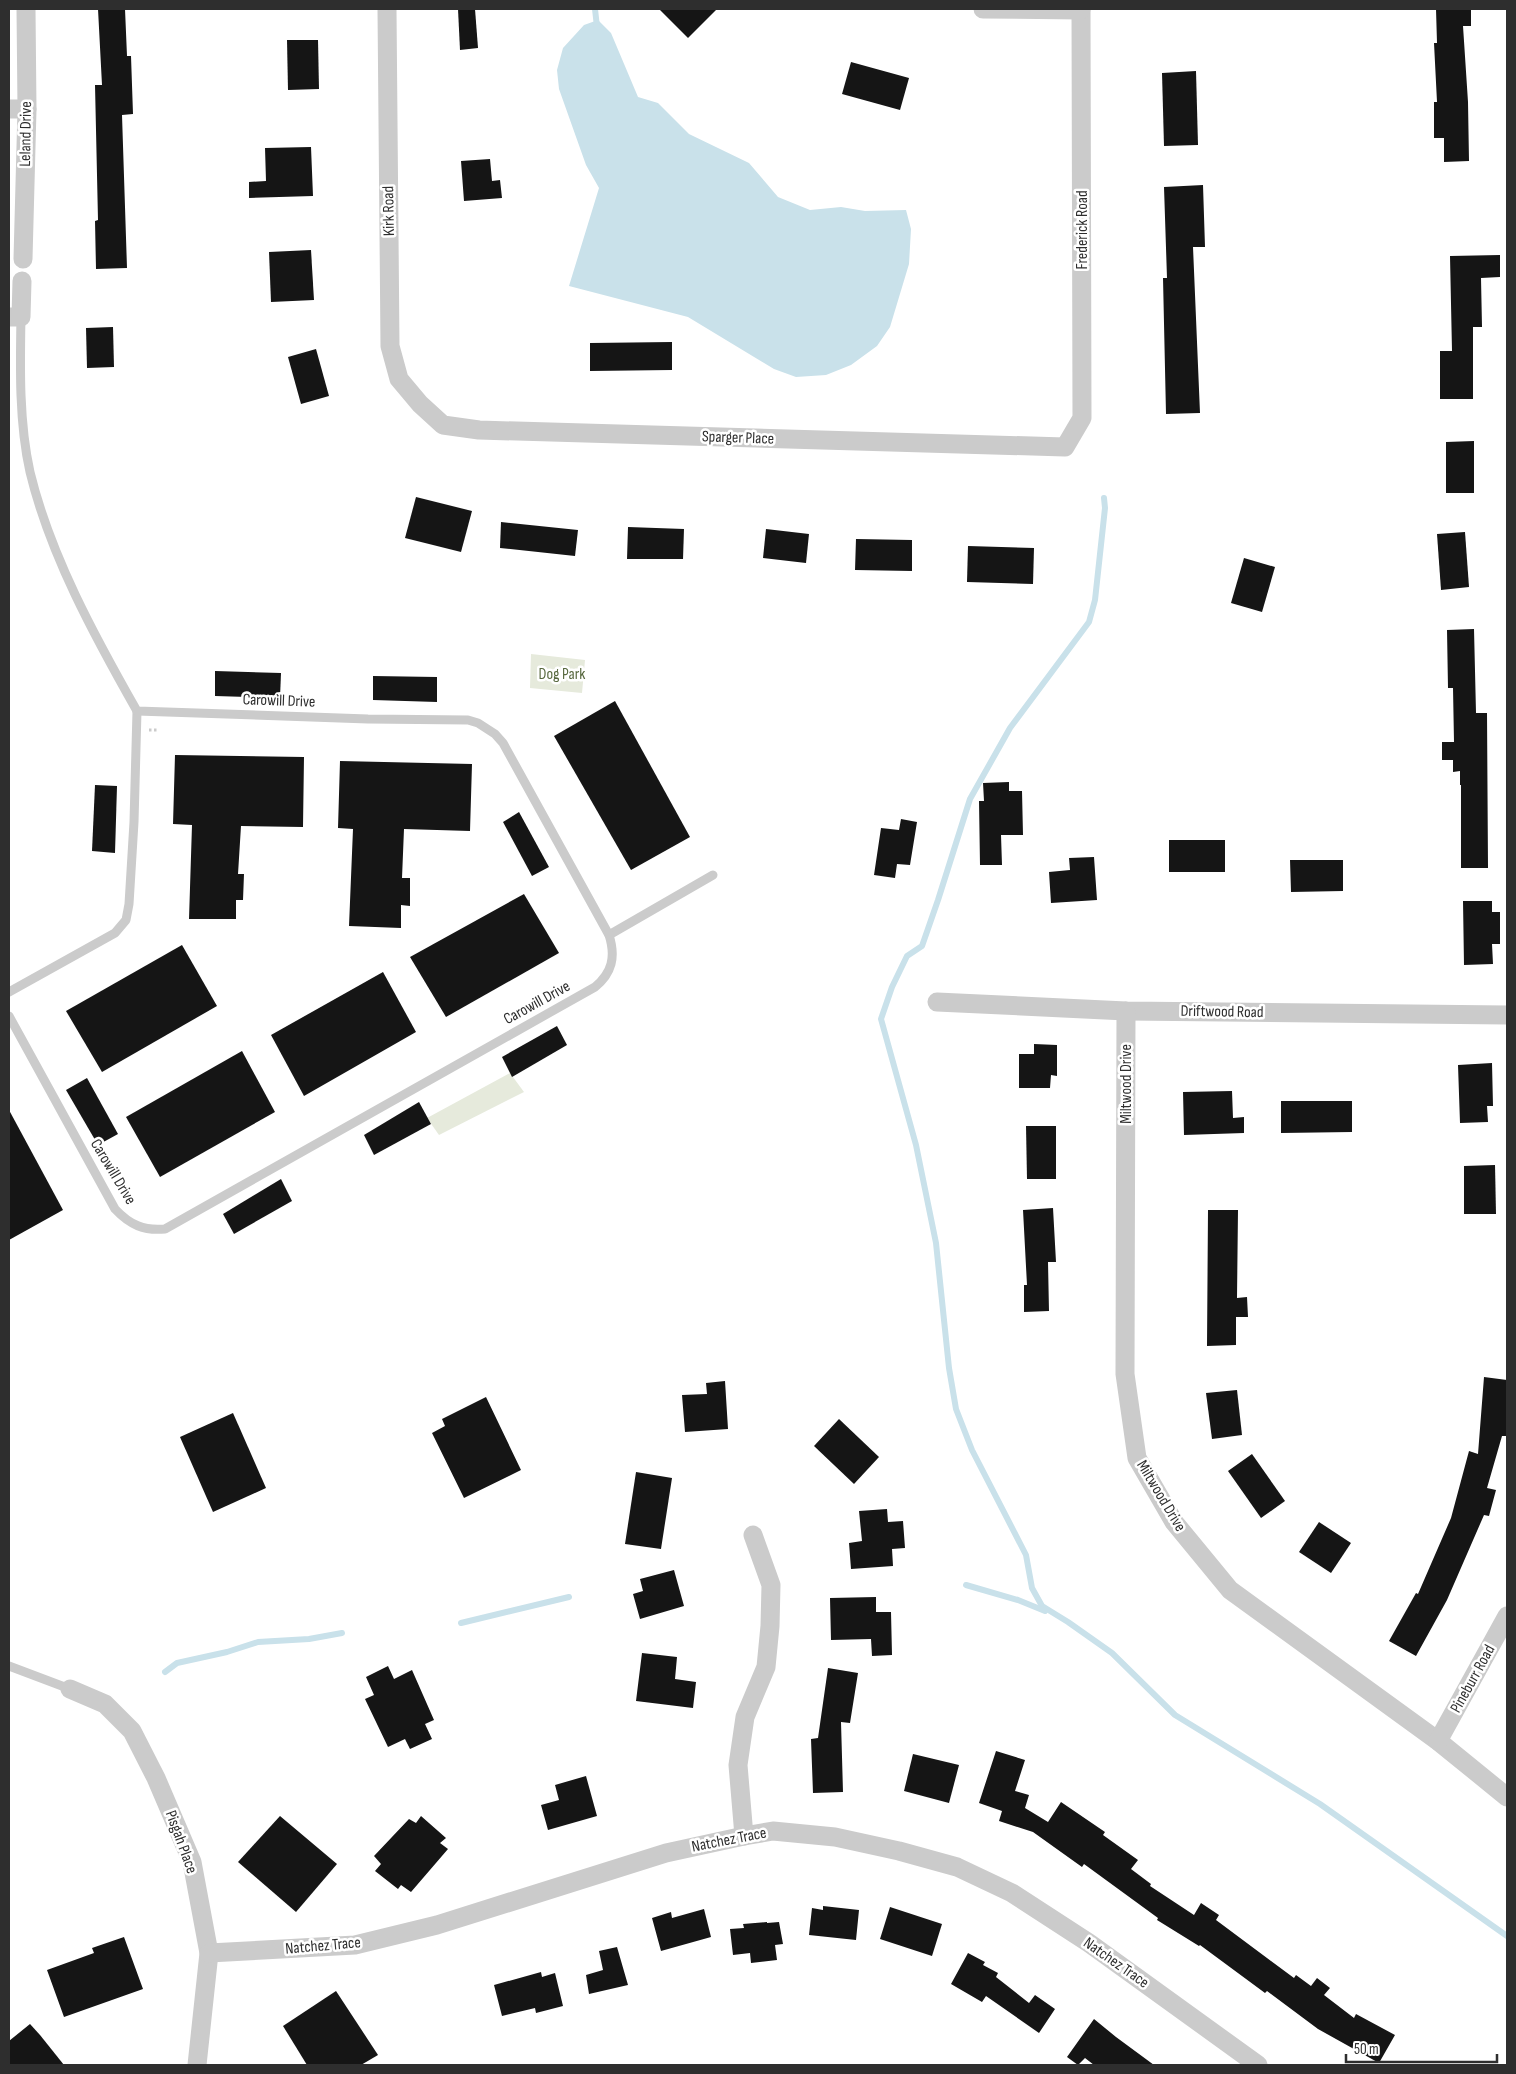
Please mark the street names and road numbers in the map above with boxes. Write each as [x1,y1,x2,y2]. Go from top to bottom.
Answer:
street label: Leland Drive [16,101,36,167]
street label: Kirk Road [379,186,399,236]
street label: Frederick Road [1073,190,1092,270]
street label: Sparger Place [702,427,774,449]
street label: Carowill Drive [242,690,316,712]
street label: Carowill Drive [500,977,574,1029]
street label: Driftwood Road [1180,1002,1264,1022]
street label: Miltwood Drive [1117,1044,1136,1124]
street label: Carowill Drive [86,1136,140,1208]
street label: Miltwood Drive [1132,1457,1190,1535]
street label: Pineburr Road [1447,1642,1499,1716]
street label: Pisgah Place [161,1808,201,1876]
street label: Natchez Trace [690,1823,768,1857]
street label: Natchez Trace [285,1933,361,1959]
street label: Natchez Trace [1080,1934,1152,1992]

